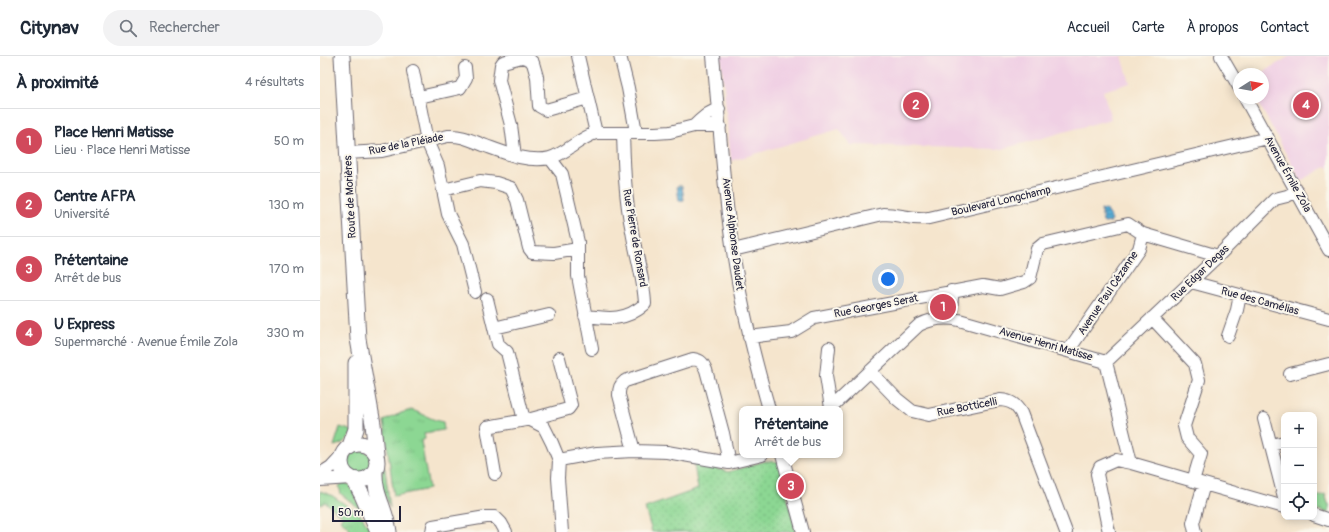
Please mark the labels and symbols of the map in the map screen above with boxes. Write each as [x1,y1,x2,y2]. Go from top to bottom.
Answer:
north arrow [1233,68,1269,104]
pin: 2 [903,90,929,120]
pin: 4 [1293,90,1319,120]
street label: Rue de la Pléiade [368,130,445,158]
street label: Avenue Émile Zola [1262,134,1314,214]
street label: Route de Morières [341,155,359,239]
street label: Avenue Alphonse Daudet [720,177,746,292]
street label: Boulevard Longchamp [950,183,1052,219]
street label: Rue Pierre de Ronsard [620,188,650,288]
street label: Rue Edgar Degas [1168,242,1232,304]
street label: Avenue Paul Cézanne [1075,248,1141,337]
your location [878,269,898,289]
street label: Rue des Camélias [1220,284,1300,318]
street label: Rue Georges Serat [833,291,920,321]
pin: 1 [930,292,956,322]
street label: Avenue Henri Matisse [998,324,1095,364]
street label: Rue Botticelli [936,395,998,419]
pin: 3 [778,471,804,501]
scale bar [332,504,401,523]

